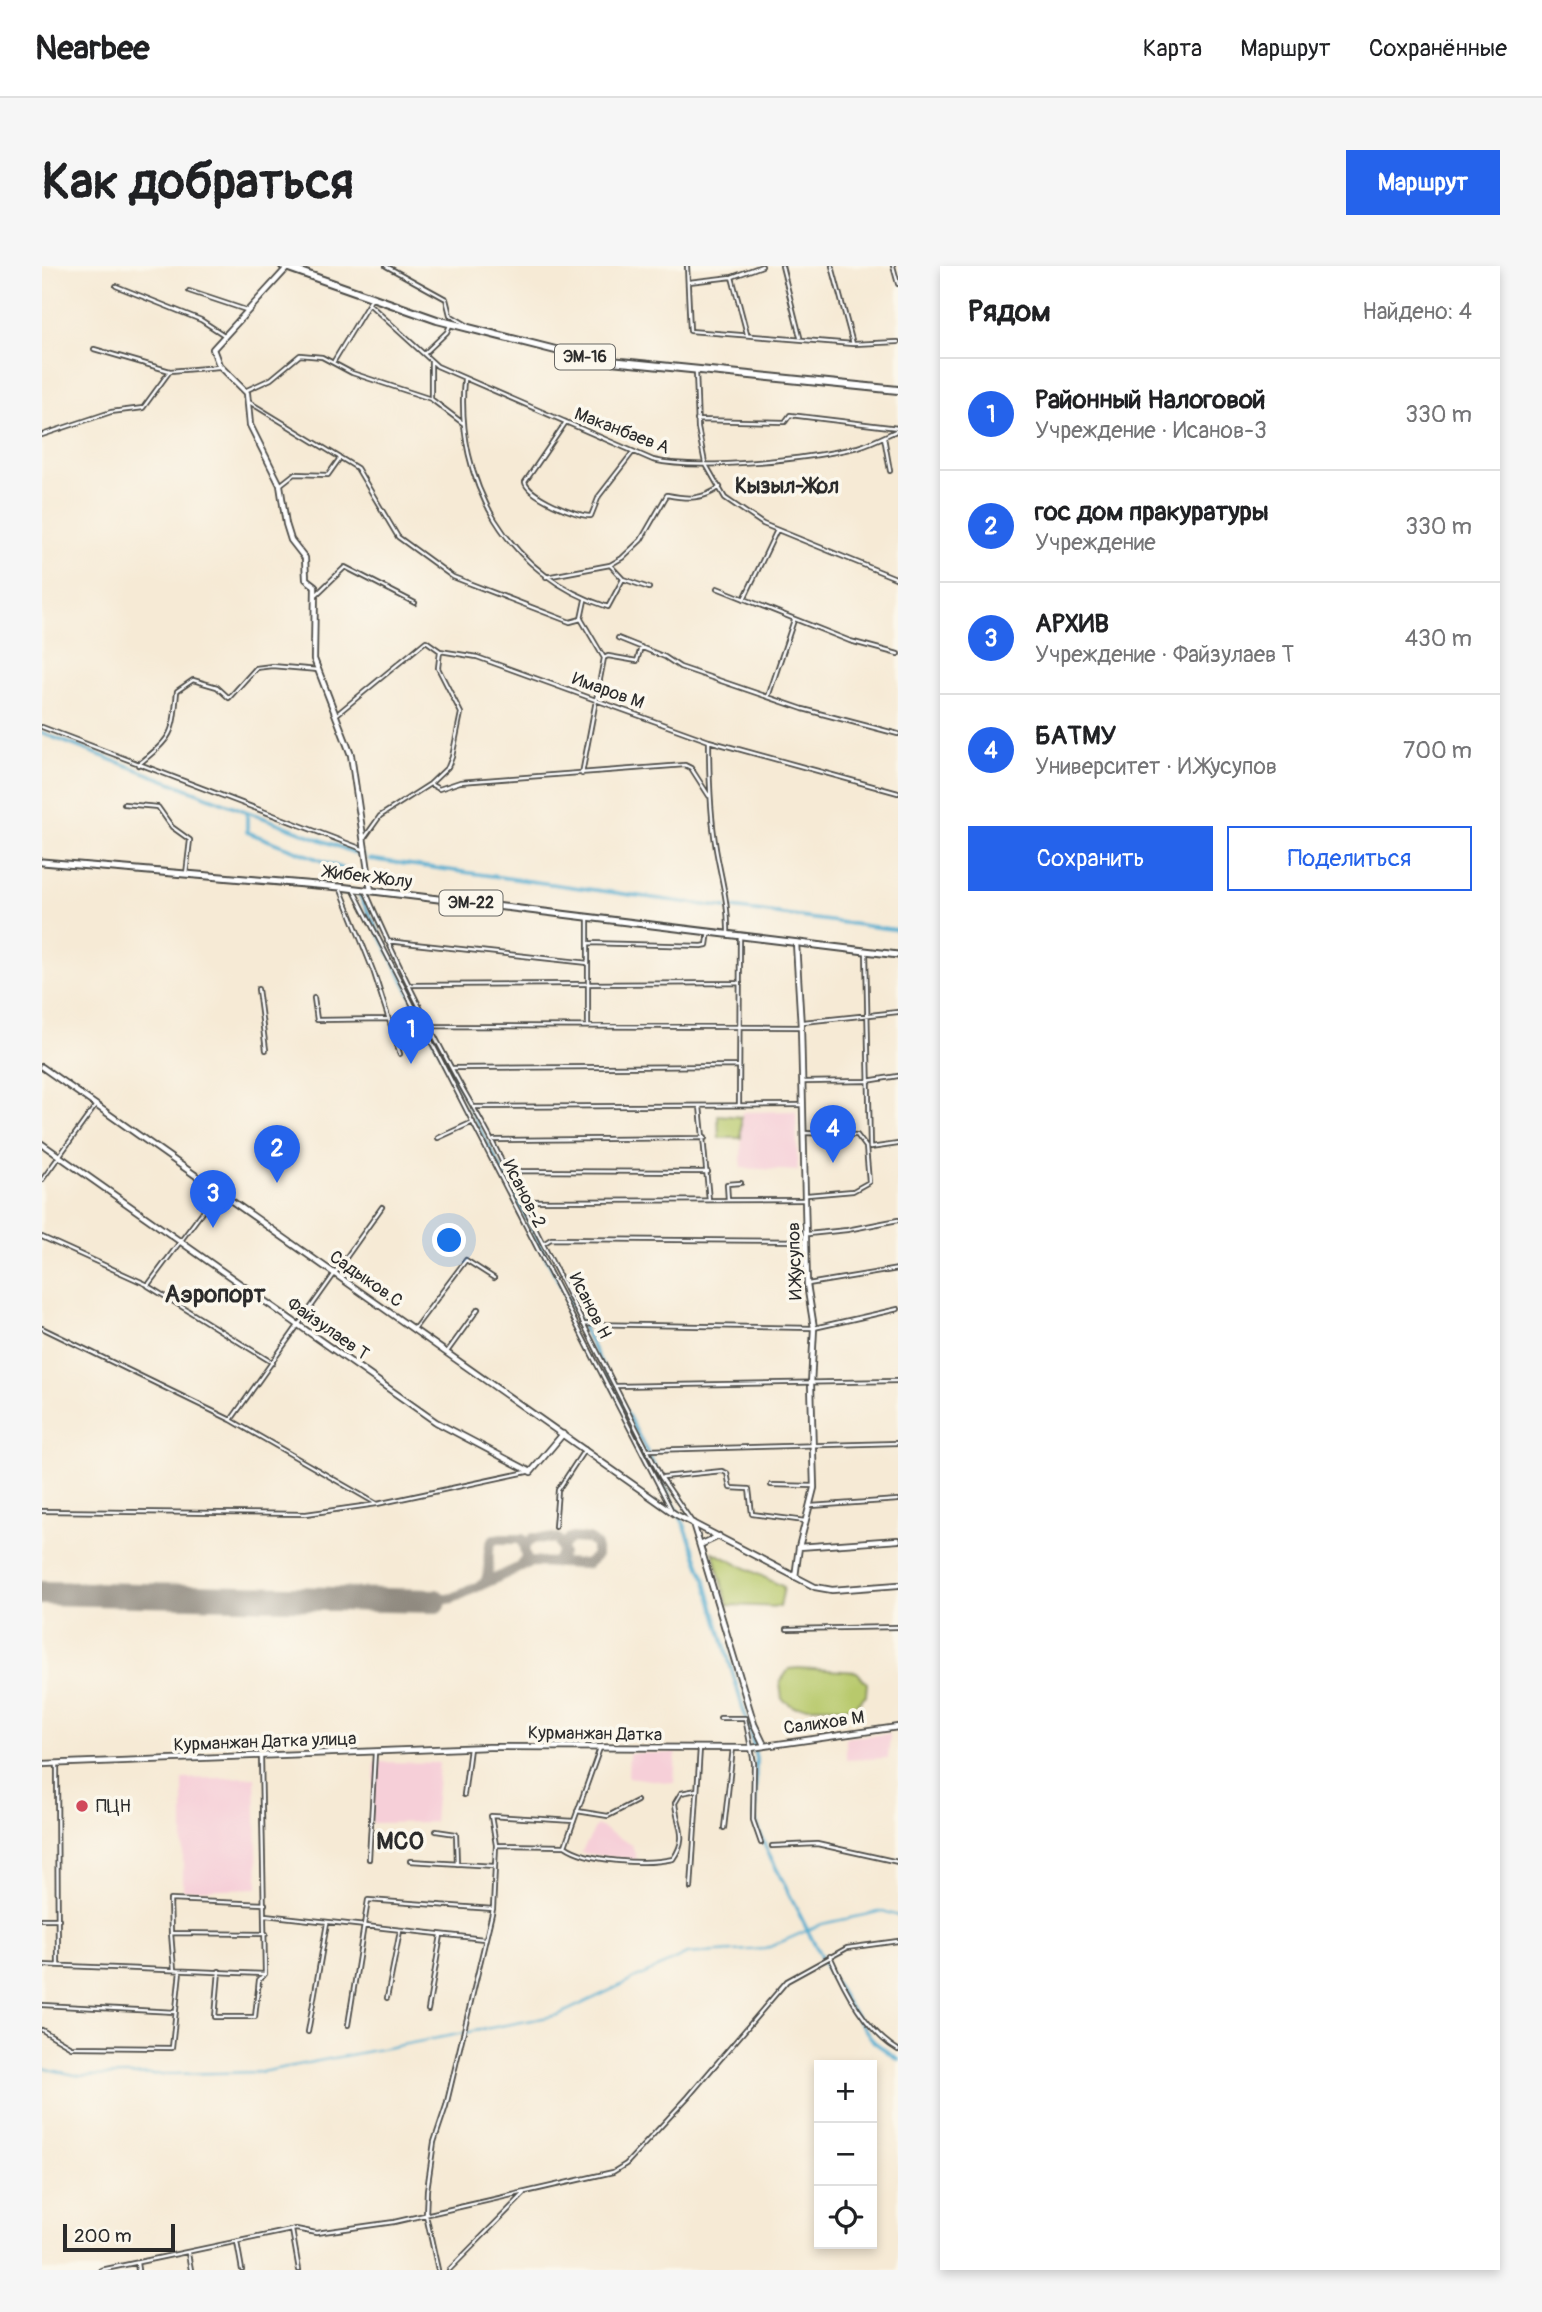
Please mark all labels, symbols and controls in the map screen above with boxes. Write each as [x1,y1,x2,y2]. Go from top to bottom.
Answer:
text: Nearbee [35,28,149,69]
text: Карта [1143,34,1202,63]
text: Маршрут [1240,34,1331,63]
text: Сохранённые [1369,34,1507,63]
button: Маршрут [1346,150,1500,215]
text: Как добраться [42,152,354,213]
text: Рядом [968,293,1051,330]
text: Найдено: 4 [1362,297,1472,326]
road number: ЭМ-16 [555,344,615,370]
text: Районный Налоговой [1035,384,1266,416]
text: 1 [987,400,996,429]
text: 330 m [1405,400,1472,429]
street label: Маканбаев А [571,402,673,460]
text: Учреждение · Исанов-3 [1035,416,1267,445]
district label: Кызыл-Жол [735,473,839,500]
text: гос дом пракуратуры [1035,496,1269,528]
text: 2 [985,512,997,541]
text: 330 m [1405,512,1472,541]
text: Учреждение [1035,528,1156,557]
text: АРХИВ [1035,608,1109,640]
text: 3 [985,624,997,653]
text: 430 m [1405,624,1472,653]
text: Учреждение · Файзулаев Т [1035,640,1294,669]
street label: Имаров М [569,667,647,715]
text: БАТМУ [1035,720,1116,752]
text: 4 [984,736,998,765]
text: 700 m [1403,736,1472,765]
text: Университет · И.Жусупов [1035,752,1277,781]
button: Сохранить [968,826,1213,891]
button: Поделиться [1227,826,1472,891]
street label: Жибек Жолу [320,860,414,894]
road number: ЭМ-22 [440,890,502,916]
pin: 1 [388,1006,434,1064]
pin: 4 [810,1105,856,1163]
pin: 2 [254,1125,300,1183]
street label: Исанов-2 [497,1156,551,1232]
pin: 3 [190,1170,236,1228]
street label: И.Жусупов [782,1222,808,1300]
your location [432,1223,466,1257]
street label: Садыков.С [325,1245,407,1313]
street label: Исанов Н [564,1269,616,1343]
district label: Аэропорт [164,1280,267,1309]
street label: Файзулаев Т [283,1292,373,1366]
street label: Салихов М [782,1706,866,1740]
street label: Курманжан Датка [528,1721,662,1747]
street label: Курманжан Датка улица [173,1727,357,1757]
place label: ПЦН [96,1795,131,1818]
marker: ПЦН [74,1798,90,1814]
district label: МСО [376,1827,424,1856]
map controls [814,2060,877,2249]
button: + [814,2060,877,2123]
button: − [814,2123,877,2186]
button: locate [814,2186,877,2249]
scale bar [63,2221,175,2253]
text: 200 m [74,2224,132,2248]

